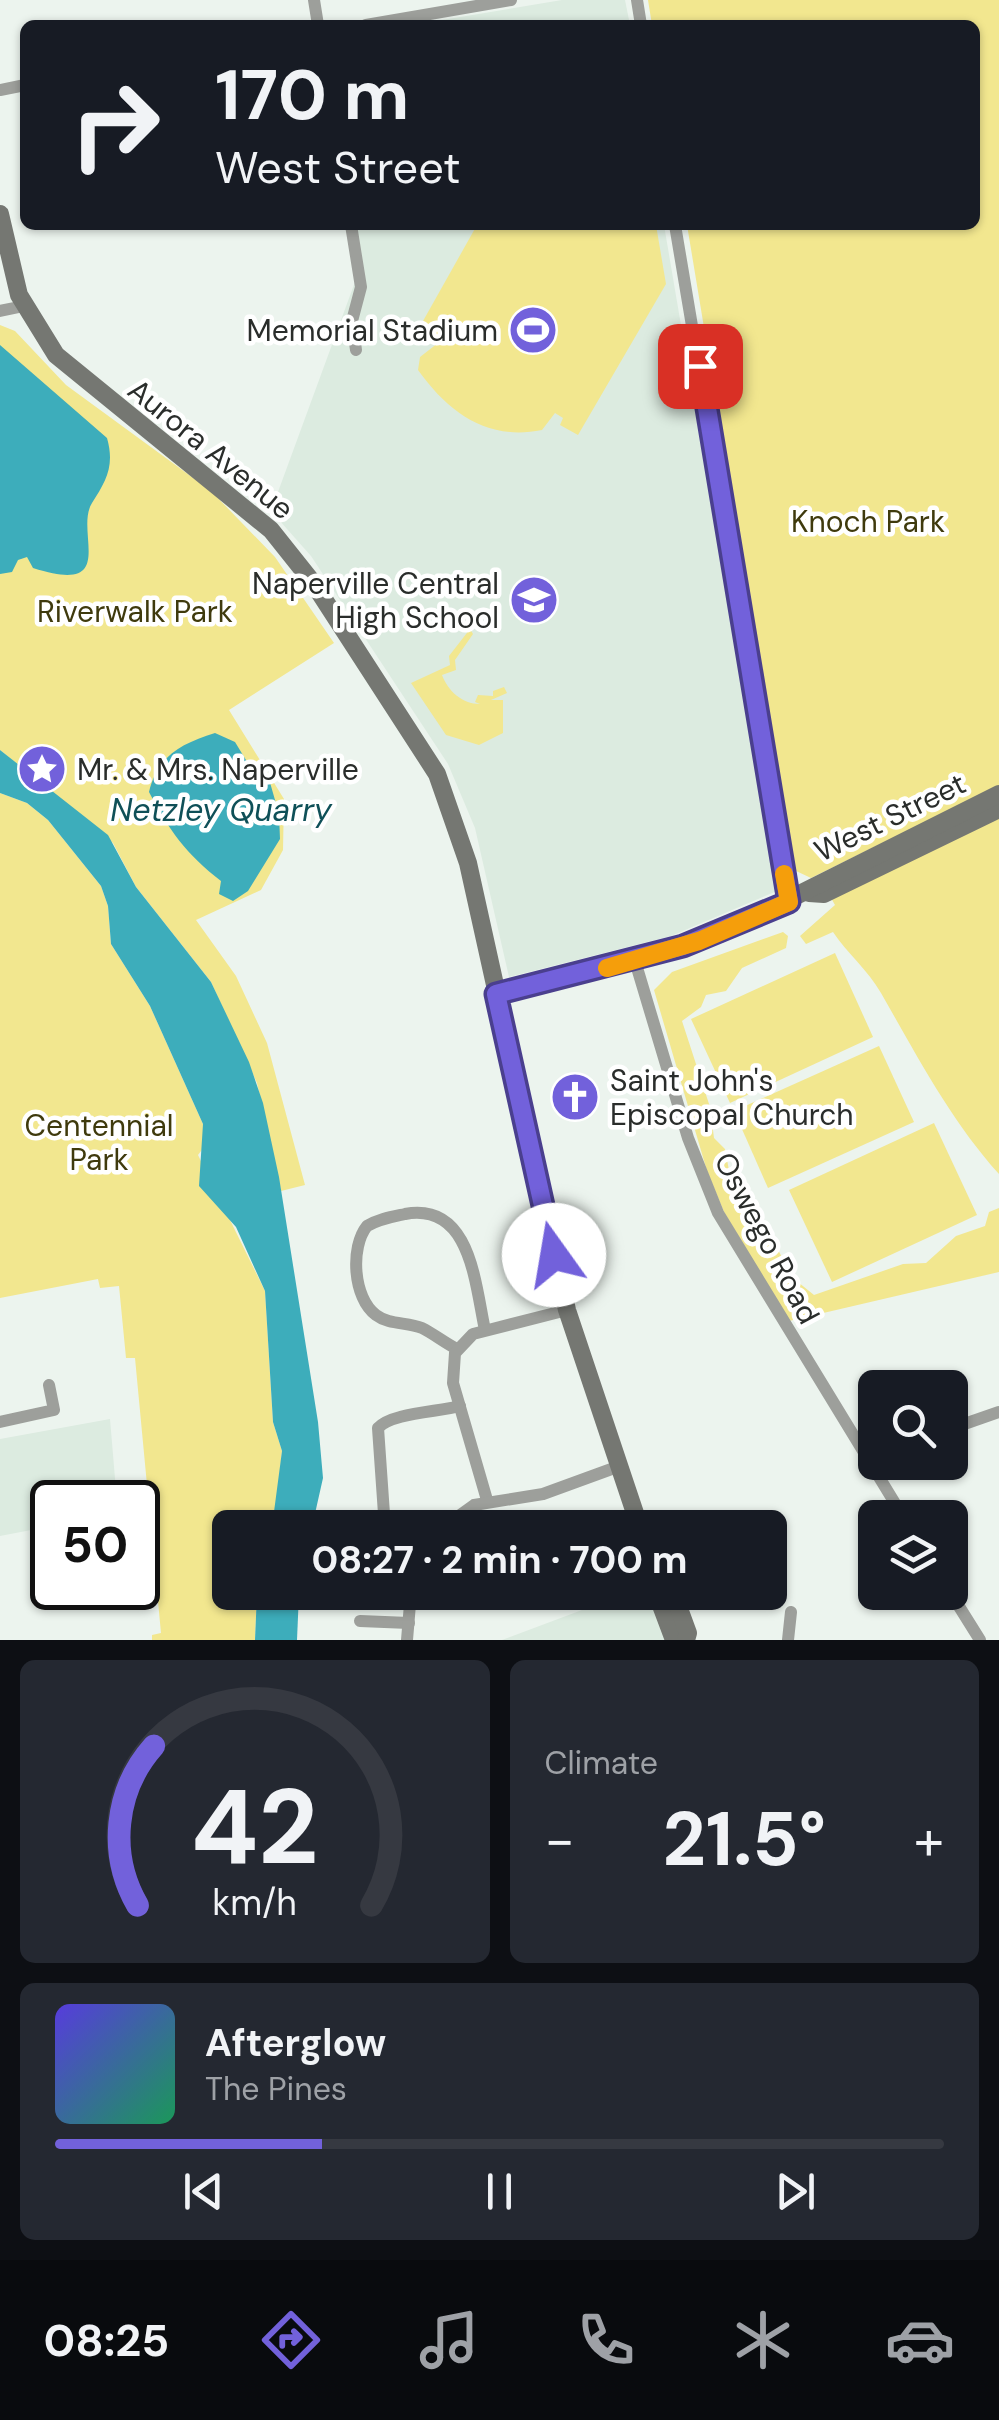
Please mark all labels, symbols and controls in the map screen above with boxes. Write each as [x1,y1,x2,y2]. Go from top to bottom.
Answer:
text: 170 m [215,50,409,141]
icon: right [50,60,180,190]
text: West Street [215,138,461,197]
sports icon: Memorial Stadium [507,304,559,356]
place label: Memorial Stadium [247,311,498,350]
pin [658,324,743,409]
icon: arrive [673,339,728,394]
street label: Aurora Avenue [120,370,302,528]
park label: Knoch Park [791,502,945,541]
place label: Naperville Central High School [252,564,499,637]
school or university icon: Naperville Central High School [508,574,560,626]
park label: Riverwalk Park [37,592,233,631]
place icon: Mr. & Mrs. Naperville [16,743,68,795]
place label: Mr. & Mrs. Naperville [77,750,359,789]
street label: West Street [808,764,972,870]
water label: Netzley Quarry [110,789,333,831]
place label: Saint John's Episcopal Church [610,1061,854,1134]
church icon: Saint John's Episcopal Church [549,1071,601,1123]
park label: Centennial Park [25,1106,173,1179]
street label: Oswego Road [705,1146,829,1330]
position arrow [502,1203,606,1307]
map controls [858,1370,968,1610]
button: search [858,1370,968,1480]
speed limit sign: 50 [30,1480,160,1610]
button: layers [858,1500,968,1610]
text: 08:27 · 2 min · 700 m [311,1535,688,1585]
text: Climate [545,1742,658,1784]
text: 42 [191,1760,319,1895]
text: 21.5° [663,1791,826,1888]
text: − [545,1804,575,1876]
text: + [914,1804,944,1876]
text: km/h [213,1880,297,1926]
text: Afterglow [205,2018,386,2068]
text: The Pines [205,2068,347,2110]
icon: previous [176,2164,231,2219]
icon: pause [472,2164,527,2219]
icon: next [768,2164,823,2219]
icon: directions [256,2305,326,2375]
icon: music [414,2305,484,2375]
icon: phone [571,2305,641,2375]
icon: climate [728,2305,798,2375]
icon: car [885,2305,955,2375]
text: 08:25 [44,2311,169,2370]

